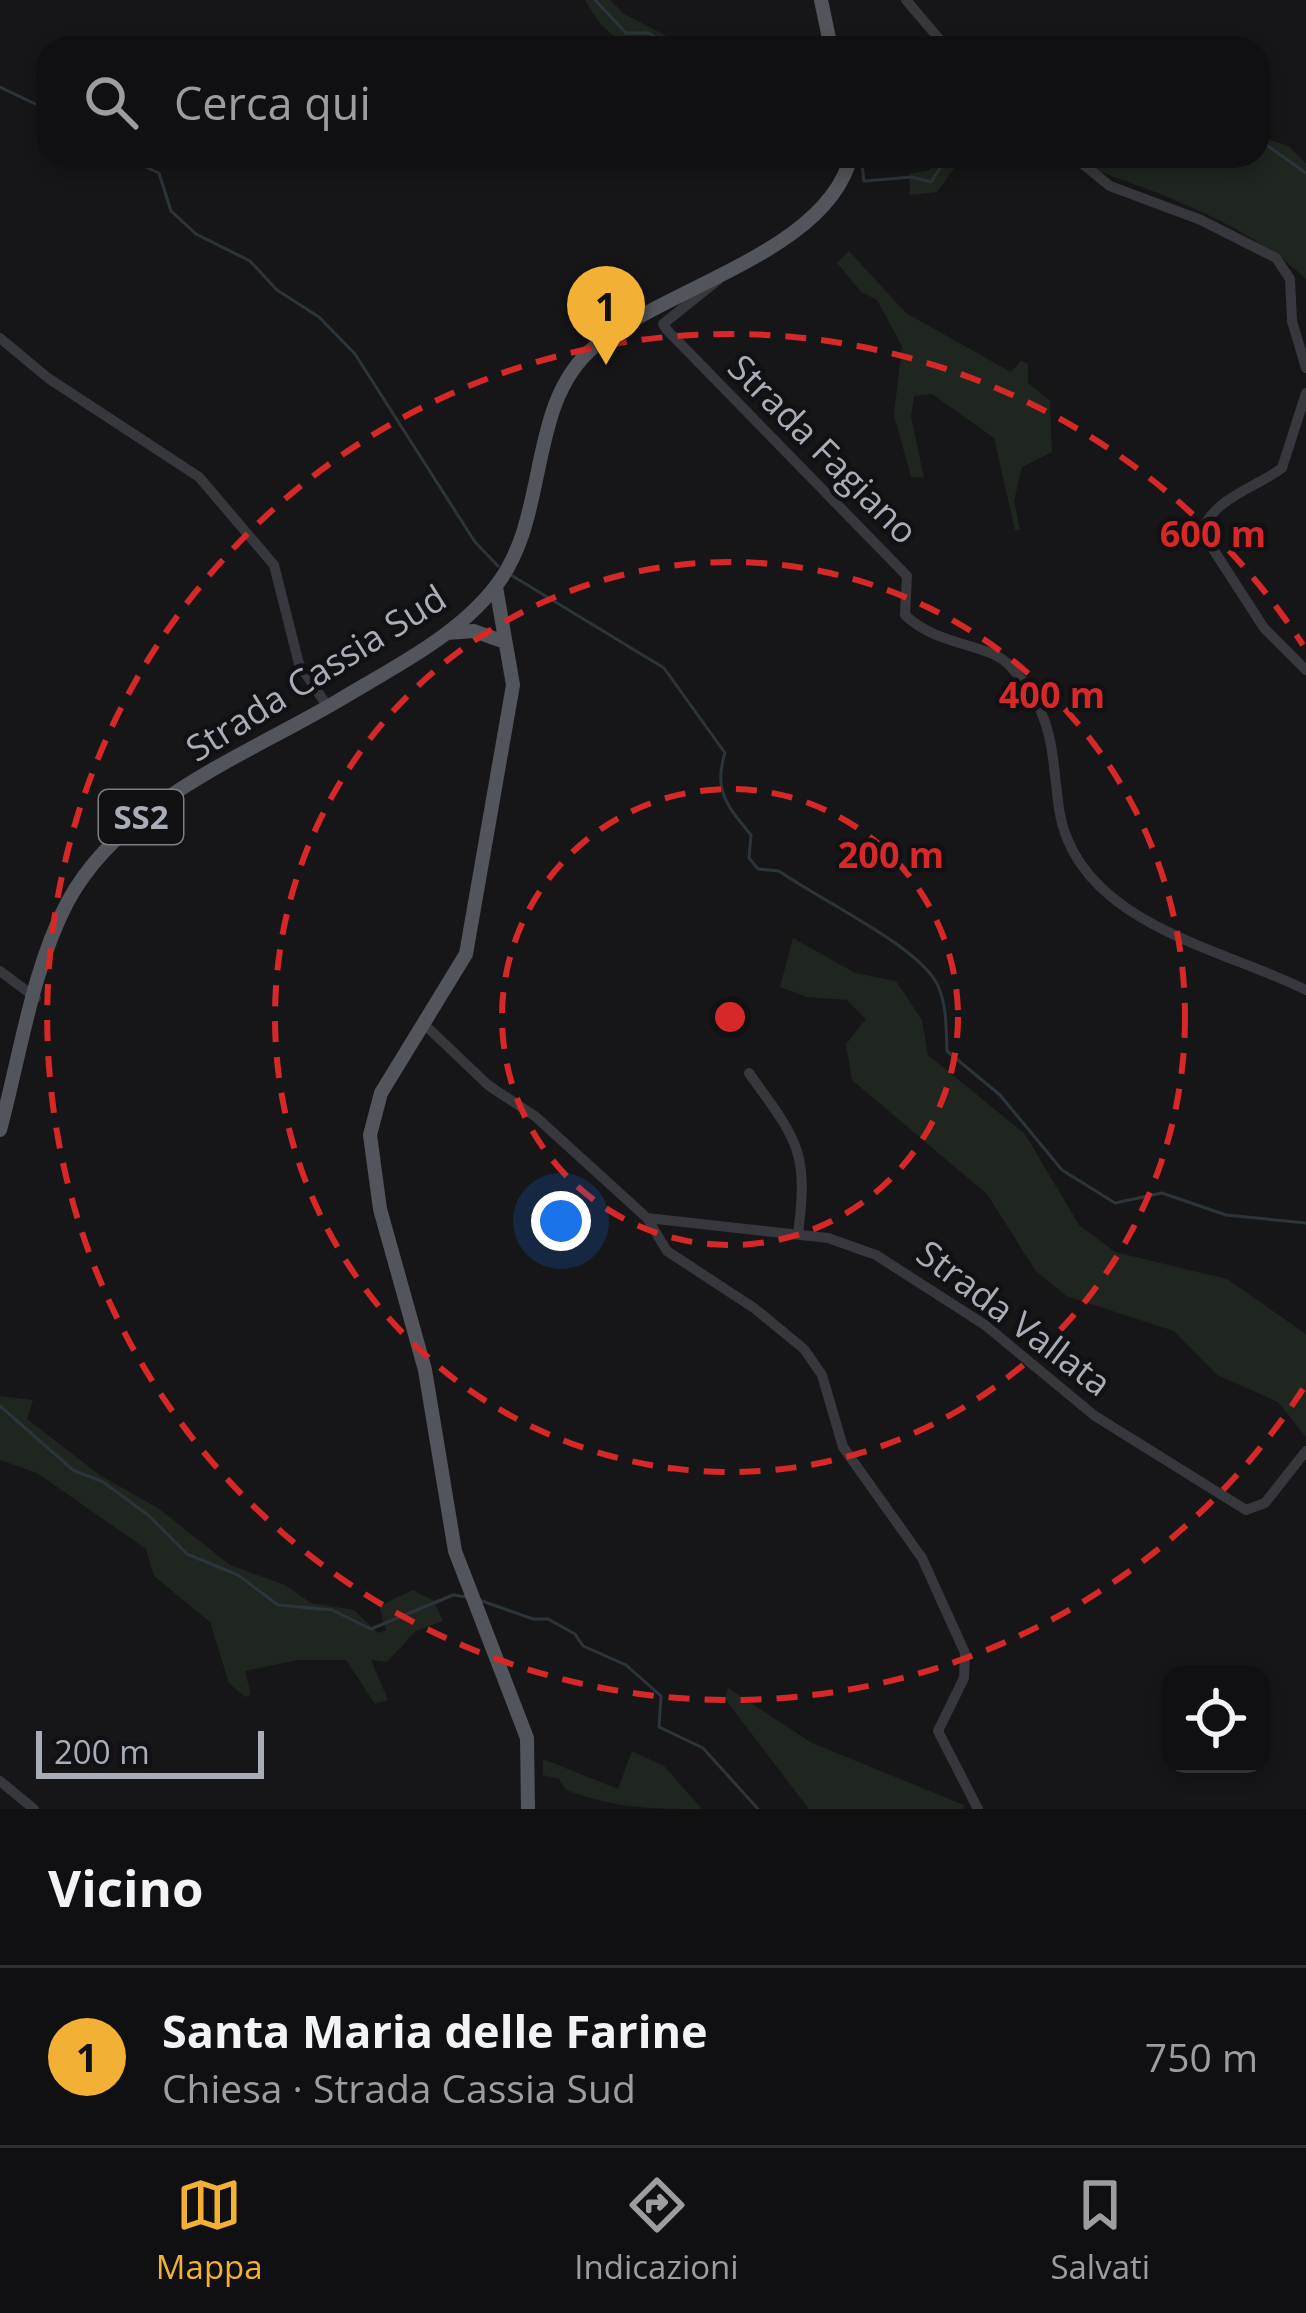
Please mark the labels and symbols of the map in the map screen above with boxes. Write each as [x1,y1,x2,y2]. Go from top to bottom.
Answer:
pin: 1 [567,266,645,365]
street label: Strada Fagiano [718,343,929,554]
text: 600 m [1160,509,1266,558]
street label: Strada Cassia Sud [176,573,455,772]
text: 400 m [999,670,1105,719]
road number: SS2 [99,790,183,844]
text: 200 m [838,830,944,879]
centre of rings [709,996,751,1038]
your location [531,1191,591,1251]
street label: Strada Vallata [907,1228,1121,1407]
scale bar [36,1725,264,1778]

